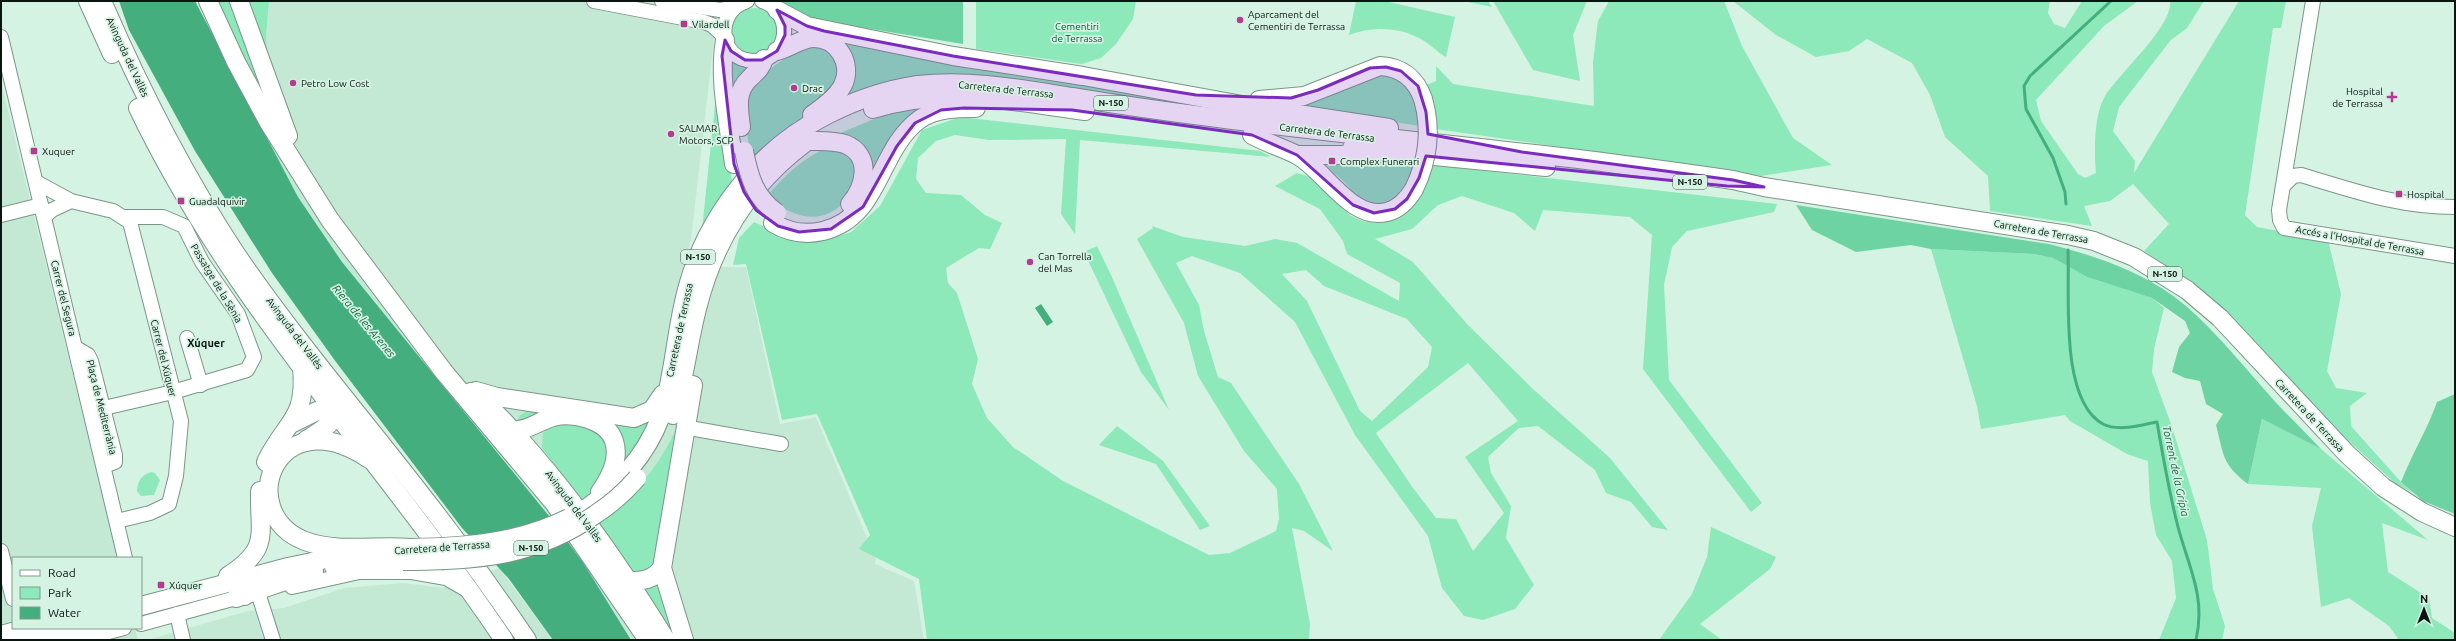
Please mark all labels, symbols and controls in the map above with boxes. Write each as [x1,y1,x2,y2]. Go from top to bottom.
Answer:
place label: Aparcament del Cementiri de Terrassa [1248,9,1345,32]
marker: Aparcament del Cementiri de Terrassa [1235,15,1245,25]
street label: Avinguda del Vallès [104,16,151,99]
marker: Vilardell [679,19,689,29]
place label: Vilardell [692,19,730,30]
park label: Cementiri de Terrassa [1052,21,1102,44]
marker: Petro Low Cost [288,78,298,88]
place label: Petro Low Cost [301,78,369,89]
street label: Carretera de Terrassa [958,79,1054,100]
marker: Drac [789,83,799,93]
place label: Drac [802,83,823,94]
place label: Hospital de Terrassa [2332,86,2383,109]
marker: Hospital de Terrassa [2386,91,2398,103]
road number: N-150 [1094,96,1128,110]
street label: Carretera de Terrassa [1279,121,1375,144]
place label: SALMAR Motors, SCP [679,123,734,146]
marker: SALMAR Motors, SCP [666,129,676,139]
marker: Xuquer [29,146,39,156]
place label: Xuquer [42,146,75,157]
marker: Complex Funerari [1327,156,1337,166]
place label: Complex Funerari [1340,156,1419,167]
road number: N-150 [1673,175,1707,189]
marker: Hospital [2394,189,2404,199]
place label: Hospital [2407,189,2444,200]
marker: Guadalquivir [176,196,186,206]
place label: Guadalquivir [189,196,245,207]
street label: Carretera de Terrassa [1993,218,2089,245]
street label: Accés a l'Hospital de Terrassa [2295,224,2425,257]
street label: Passatge de la Sènia [189,242,244,325]
road number: N-150 [681,250,715,264]
place label: Can Torrella del Mas [1038,251,1092,274]
marker: Can Torrella del Mas [1025,257,1035,267]
street label: Carrer del Segura [49,259,78,337]
road number: N-150 [2148,267,2182,281]
water label: Riera de les Arenes [330,282,398,360]
street label: Carretera de Terrassa [664,282,695,378]
street label: Avinguda del Vallès [264,295,325,371]
street label: Carrer del Xúquer [149,318,179,398]
district label: Xúquer [187,337,225,349]
street label: Plaça de Mediterrània [84,359,119,456]
street label: Carretera de Terrassa [2273,377,2346,454]
water label: Torrent de la Grípia [2161,424,2192,518]
street label: Avinguda del Vallès [543,468,604,544]
street label: Carretera de Terrassa [394,539,490,556]
road number: N-150 [514,541,548,555]
legend [12,557,142,629]
text: Road [48,566,76,579]
marker: Xúquer [156,580,166,590]
place label: Xúquer [169,580,202,591]
text: Park [48,586,72,599]
north arrow [2404,589,2444,629]
text: N [2420,593,2428,605]
text: Water [48,606,81,619]

